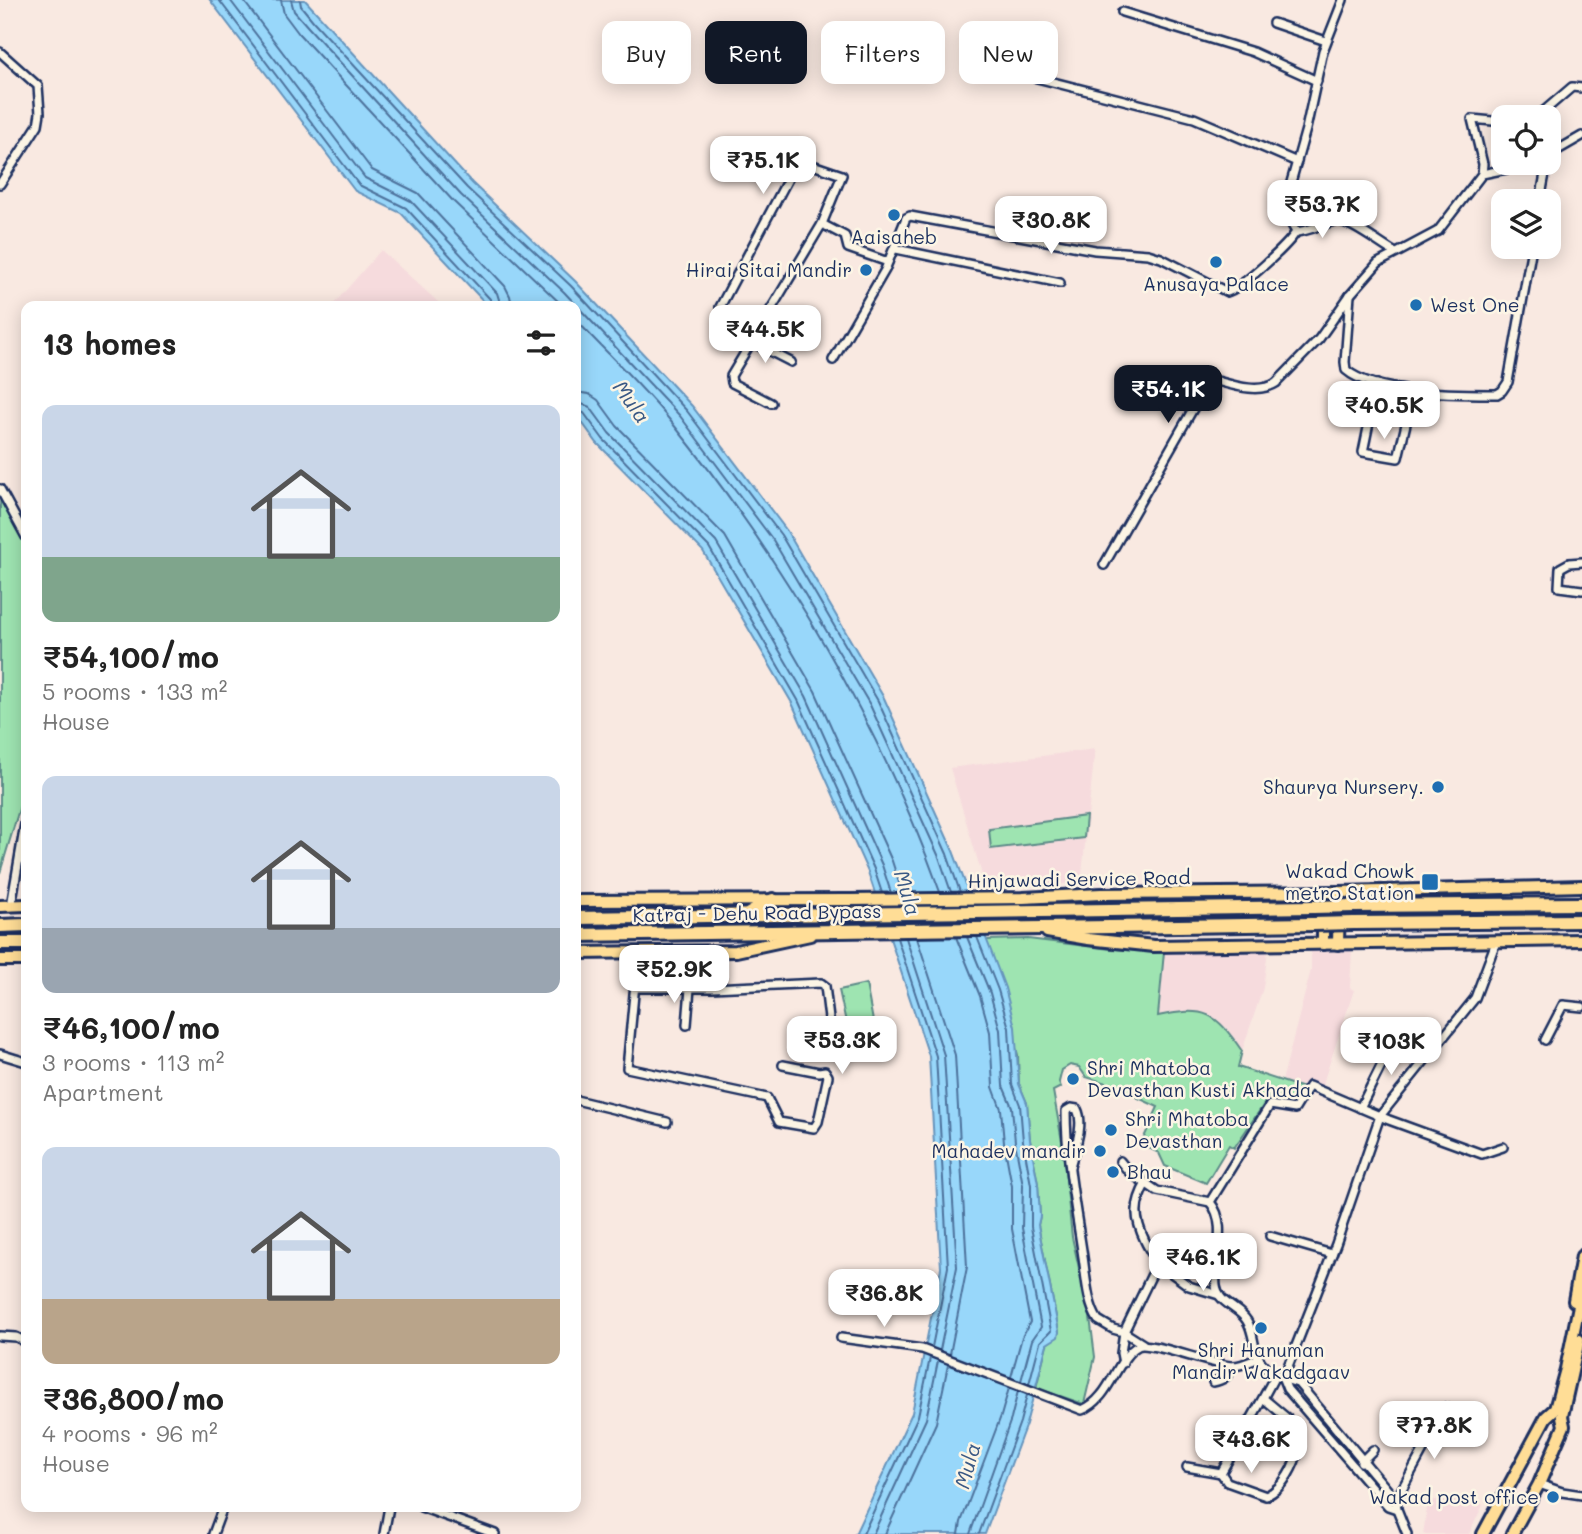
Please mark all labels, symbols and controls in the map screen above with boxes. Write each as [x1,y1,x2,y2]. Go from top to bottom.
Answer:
chip: Buy [602,21,691,84]
chip: Rent [705,21,807,84]
chip: Filters [821,21,945,84]
chip: New [959,21,1058,84]
map controls [1491,105,1561,259]
button: locate [1491,105,1561,175]
pin: ₹75.1K [706,136,820,196]
text: ₹75.1K [726,144,800,174]
pin: ₹53.7K [1265,180,1379,240]
text: ₹53.7K [1283,188,1361,218]
button: layers [1491,189,1561,259]
pin: ₹30.8K [994,196,1108,256]
text: ₹30.8K [1011,204,1091,234]
marker: Aaisaheb [886,207,902,223]
place label: Aaisaheb [851,224,937,249]
marker: Anusaya Palace [1208,254,1224,270]
place label: Hirai Sitai Mandir [686,257,852,282]
marker: Hirai Sitai Mandir [858,262,874,278]
place label: Anusaya Palace [1143,271,1289,296]
place label: West One [1430,292,1519,317]
marker: West One [1408,297,1424,313]
pin: ₹44.5K [708,306,822,365]
text: ₹44.5K [725,313,805,343]
text: 13 homes [42,323,177,363]
icon: filters [522,324,560,362]
pin: ₹54.1K [1111,366,1225,425]
text: ₹54.1K [1130,373,1206,403]
water label: Mula [608,374,657,428]
pin: ₹40.5K [1327,382,1441,441]
text: ₹40.5K [1344,389,1424,419]
icon: home [238,451,364,577]
text: ₹54,100/mo [42,636,219,676]
text: 5 rooms · 133 m² [42,676,227,706]
text: House [42,706,110,736]
place label: Shaurya Nursery. [1263,774,1424,799]
marker: Shaurya Nursery. [1430,779,1446,795]
icon: home [238,822,364,948]
place label: Wakad Chowk metro Station [1285,858,1414,905]
street label: Hinjawadi Service Road [967,864,1191,893]
water label: Mula [889,866,928,919]
marker: Wakad Chowk metro Station [1420,872,1440,892]
street label: Katraj - Dehu Road Bypass [632,898,882,927]
pin: ₹52.9K [617,946,731,1005]
text: ₹52.9K [635,953,713,983]
text: ₹46,100/mo [42,1007,220,1047]
pin: ₹53.3K [785,1016,899,1076]
pin: ₹103K [1342,1018,1440,1077]
text: ₹53.3K [803,1024,881,1054]
text: ₹103K [1356,1025,1426,1055]
text: 3 rooms · 113 m² [42,1047,224,1077]
place label: Shri Mhatoba Devasthan Kusti Akhada [1087,1055,1312,1102]
marker: Shri Mhatoba Devasthan Kusti Akhada [1065,1071,1081,1087]
text: Apartment [42,1077,164,1107]
place label: Shri Mhatoba Devasthan [1125,1106,1249,1153]
marker: Shri Mhatoba Devasthan [1103,1122,1119,1138]
place label: Mahadev mandir [932,1138,1086,1163]
marker: Mahadev mandir [1092,1143,1108,1159]
place label: Bhau [1127,1159,1172,1184]
marker: Bhau [1105,1164,1121,1180]
icon: home [238,1193,364,1319]
pin: ₹46.1K [1146,1234,1260,1293]
text: ₹46.1K [1165,1241,1241,1271]
pin: ₹36.8K [827,1270,941,1329]
text: ₹36.8K [844,1277,924,1307]
marker: Shri Hanuman Mandir Wakadgaav [1253,1320,1269,1336]
place label: Shri Hanuman Mandir Wakadgaav [1172,1337,1350,1384]
text: ₹36,800/mo [42,1378,224,1418]
pin: ₹77.8K [1377,1402,1491,1461]
text: ₹77.8K [1395,1409,1473,1439]
pin: ₹43.6K [1194,1416,1308,1475]
text: 4 rooms · 96 m² [42,1418,218,1448]
text: ₹43.6K [1211,1423,1291,1453]
water label: Mula [947,1440,986,1492]
text: House [42,1448,110,1478]
place label: Wakad post office [1369,1484,1539,1509]
marker: Wakad post office [1545,1489,1561,1505]

